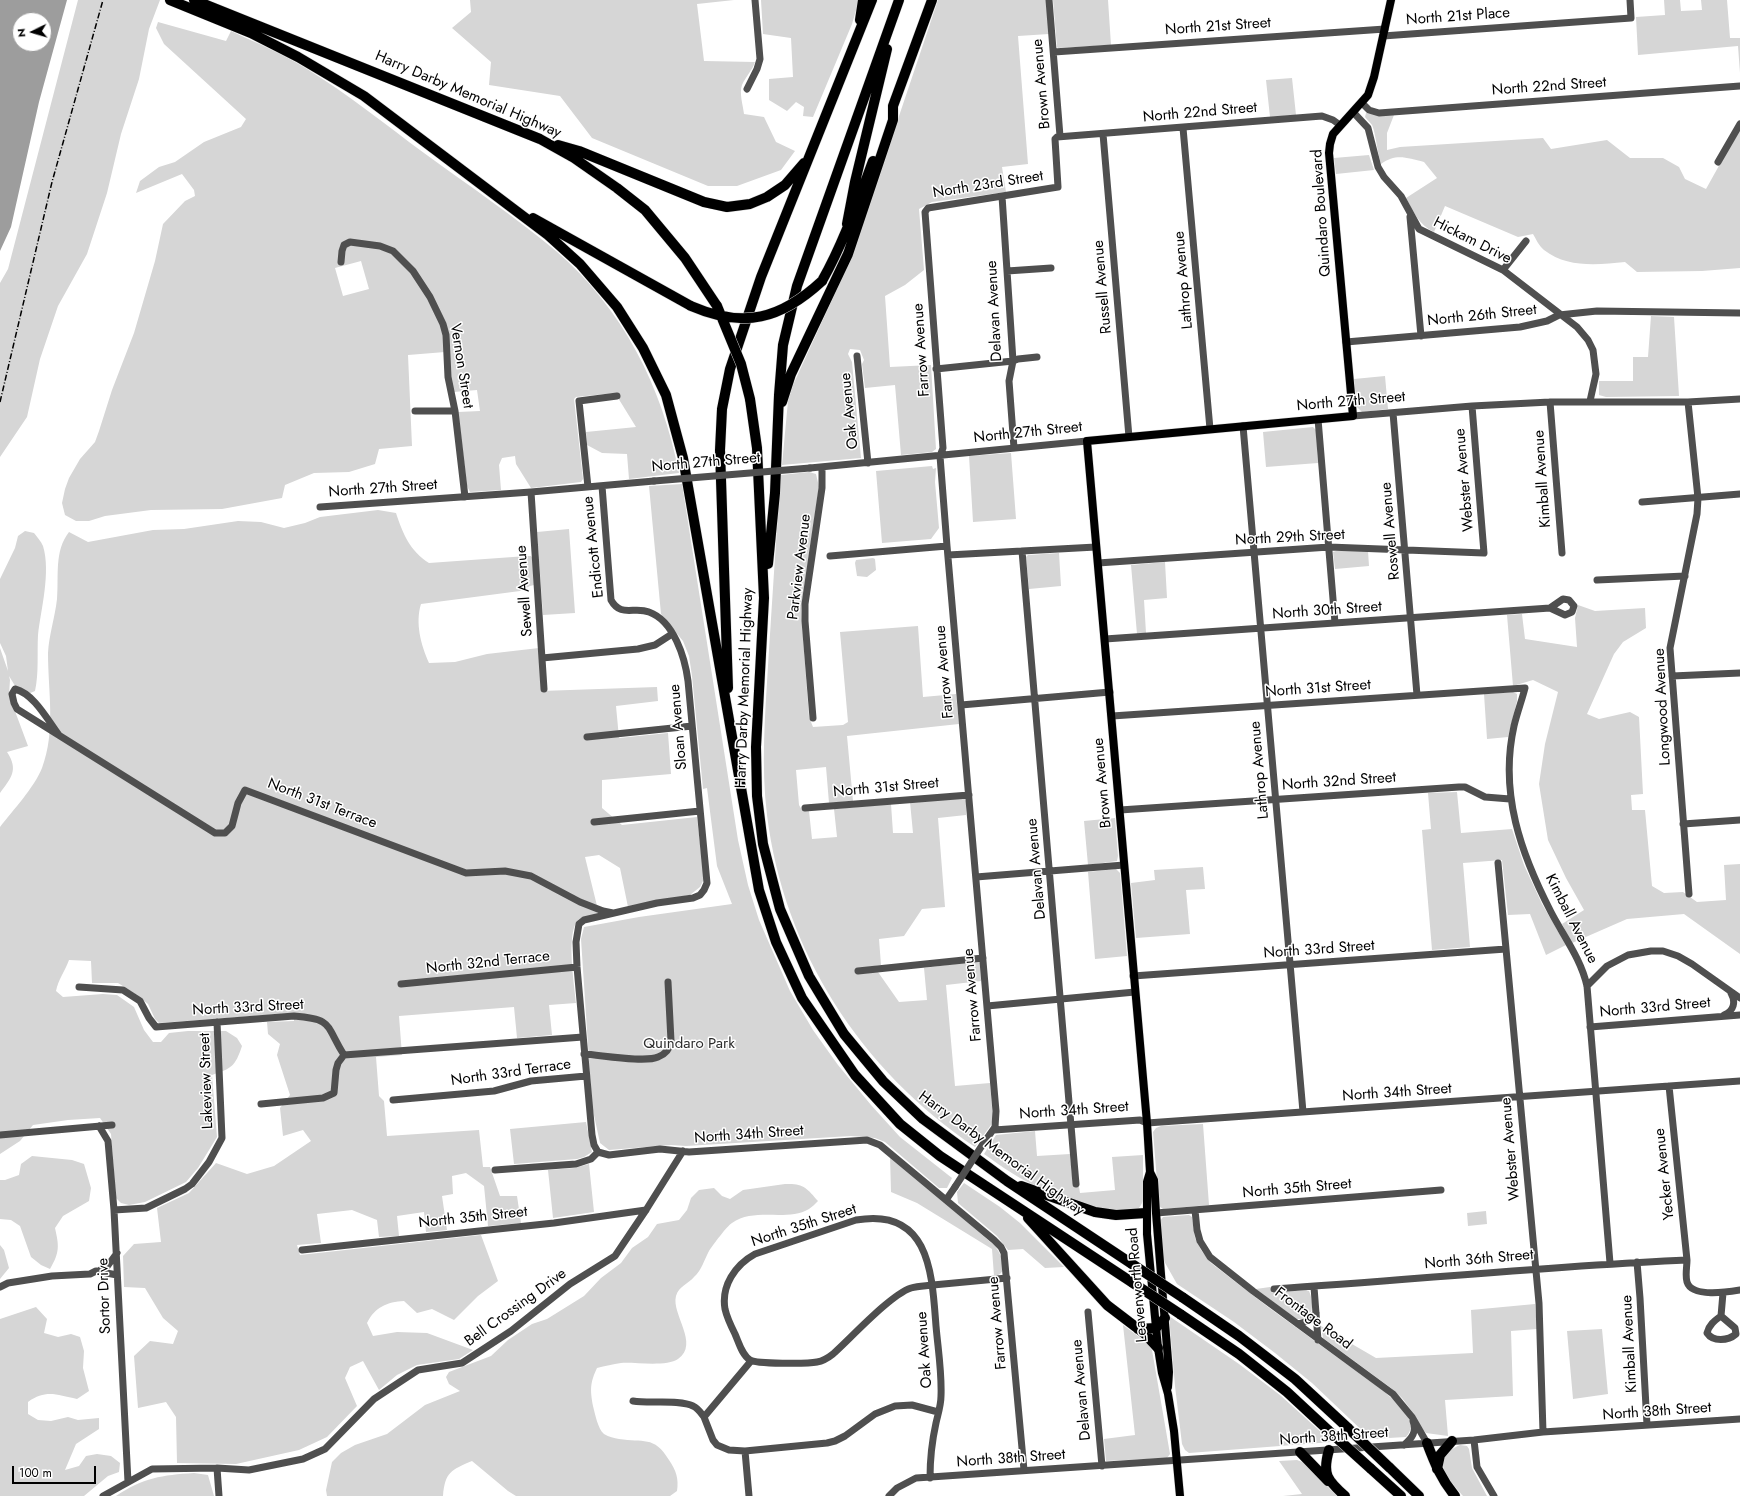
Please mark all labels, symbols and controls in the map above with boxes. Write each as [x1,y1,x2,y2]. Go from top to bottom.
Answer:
street label: North 21st Place [1405,4,1511,30]
north arrow [12,12,52,52]
street label: North 21st Street [1164,14,1272,40]
text: N [13,28,29,38]
street label: Brown Avenue [1029,38,1055,130]
street label: Harry Darby Memorial Highway [372,48,564,142]
street label: North 22nd Street [1491,74,1607,100]
street label: North 22nd Street [1142,99,1258,127]
street label: Quindaro Boulevard [1309,149,1335,277]
street label: North 23rd Street [931,167,1045,203]
street label: Hickam Drive [1430,214,1514,268]
street label: Lathrop Avenue [1171,230,1197,330]
street label: Russell Avenue [1090,239,1116,335]
street label: Delavan Avenue [983,260,1007,362]
street label: North 26th Street [1426,301,1538,331]
street label: Farrow Avenue [910,303,934,397]
street label: Vernon Street [445,322,477,410]
street label: Oak Avenue [837,372,863,450]
street label: North 27th Street [1296,388,1406,416]
street label: North 27th Street [973,418,1083,448]
street label: Webster Avenue [1452,428,1478,532]
street label: Kimball Avenue [1531,430,1555,528]
street label: North 27th Street [651,449,761,477]
street label: North 27th Street [328,476,438,502]
street label: Roswell Avenue [1378,481,1404,581]
street label: Endicott Avenue [580,495,608,599]
street label: Parkview Avenue [785,513,815,621]
street label: North 29th Street [1235,526,1345,550]
street label: Sewell Avenue [513,545,537,637]
street label: Harry Darby Memorial Highway [733,587,757,789]
street label: North 30th Street [1272,598,1382,624]
street label: Farrow Avenue [932,625,958,719]
street label: Longwood Avenue [1651,648,1675,766]
street label: North 31st Street [1265,676,1371,702]
street label: Sloan Avenue [666,683,692,771]
street label: Lathrop Avenue [1247,720,1273,820]
street label: Brown Avenue [1090,737,1116,829]
street label: North 32nd Street [1281,769,1397,795]
street label: North 31st Street [833,774,939,802]
street label: North 31st Terrace [265,775,379,833]
street label: Delavan Avenue [1024,818,1050,920]
street label: Kimball Avenue [1541,871,1601,967]
street label: North 33rd Street [1263,937,1375,963]
street label: North 32nd Terrace [425,948,551,978]
street label: Farrow Avenue [960,948,986,1042]
street label: North 33rd Street [1599,994,1711,1022]
street label: North 33rd Street [192,996,304,1020]
street label: Lakeview Street [196,1033,218,1129]
park label: Quindaro Park [643,1035,735,1053]
street label: North 33rd Terrace [450,1056,572,1090]
street label: North 34th Street [1342,1080,1452,1106]
street label: Harry Darby Memorial Highway [915,1088,1087,1220]
street label: Webster Avenue [1498,1097,1524,1201]
street label: North 34th Street [1019,1098,1129,1124]
street label: North 34th Street [694,1122,804,1148]
street label: Yecker Avenue [1651,1127,1679,1221]
street label: North 35th Street [1242,1175,1352,1203]
street label: North 35th Street [749,1201,859,1251]
street label: North 35th Street [418,1203,528,1233]
street label: Leavenworth Road [1124,1227,1152,1343]
street label: North 36th Street [1424,1246,1534,1274]
street label: Sortor Drive [95,1258,115,1334]
street label: Bell Crossing Drive [462,1265,570,1351]
street label: Farrow Avenue [985,1276,1011,1370]
street label: Frontage Road [1271,1284,1355,1354]
street label: Kimball Avenue [1618,1295,1642,1393]
street label: Oak Avenue [913,1311,937,1389]
street label: Delavan Avenue [1069,1339,1095,1441]
street label: North 38th Street [1602,1399,1712,1425]
street label: North 38th Street [1279,1424,1389,1450]
street label: North 38th Street [956,1446,1066,1472]
scale bar [14,1458,98,1484]
text: 100 m [19,1464,52,1482]

